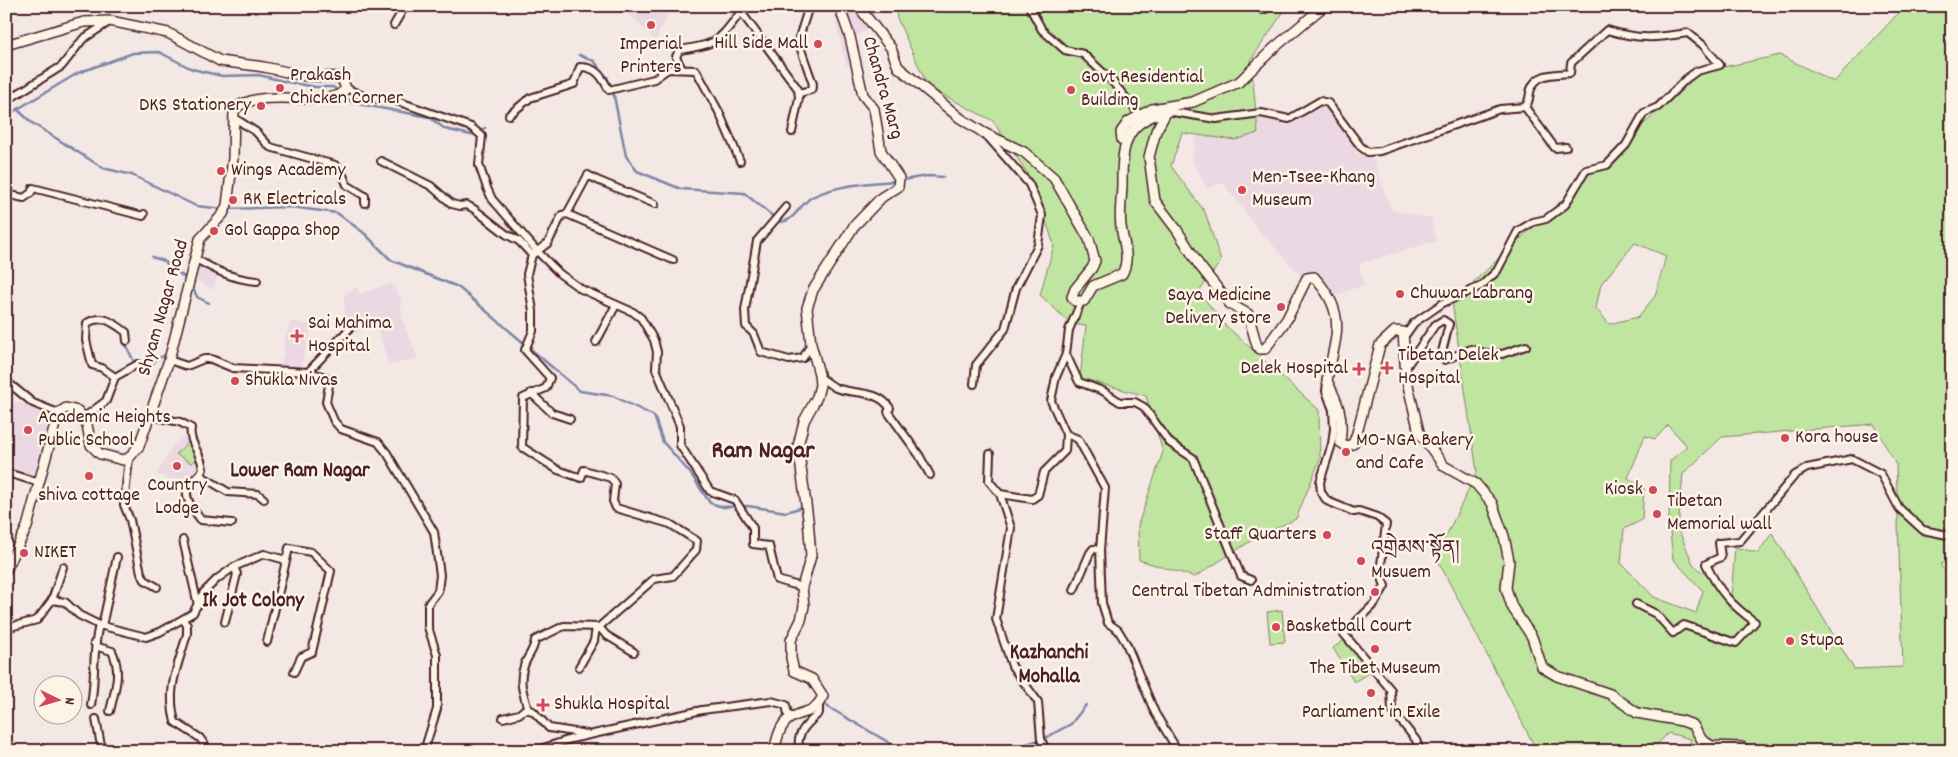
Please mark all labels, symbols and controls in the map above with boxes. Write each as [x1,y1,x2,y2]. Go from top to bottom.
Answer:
marker: Imperial Printers [645,19,657,31]
place label: Hill Side Mall [714,30,808,58]
place label: Imperial Printers [619,31,683,82]
street label: Chandra Marg [854,33,910,143]
marker: Hill Side Mall [812,38,824,50]
place label: Prakash Chicken Corner [290,62,404,113]
place label: Govt Residential Building [1081,64,1204,115]
marker: Prakash Chicken Corner [274,82,286,94]
marker: Govt Residential Building [1065,84,1077,96]
place label: DKS Stationery [139,92,252,120]
marker: DKS Stationery [255,100,267,112]
place label: Wings Academy [231,157,346,185]
place label: Men-Tsee-Khang Museum [1252,164,1375,215]
marker: Wings Academy [215,165,227,177]
marker: Men-Tsee-Khang Museum [1236,184,1248,196]
place label: RK Electricals [243,186,346,214]
marker: RK Electricals [227,194,239,206]
place label: Gol Gappa Shop [224,217,340,245]
marker: Gol Gappa Shop [208,225,220,237]
street label: Shyam Nagar Road [131,237,197,379]
place label: Chuwar Labrang [1410,280,1533,308]
place label: Saya Medicine Delivery store [1165,282,1271,333]
marker: Chuwar Labrang [1394,288,1406,300]
marker: Saya Medicine Delivery store [1275,301,1287,313]
place label: Sai Mahima Hospital [308,310,392,361]
marker: Sai Mahima Hospital [290,329,304,343]
place label: Tibetan Delek Hospital [1398,342,1499,393]
place label: Delek Hospital [1241,355,1348,383]
marker: Tibetan Delek Hospital [1380,361,1394,375]
marker: Delek Hospital [1352,362,1366,376]
place label: Shukla Nivas [245,367,338,395]
marker: Shukla Nivas [229,375,241,387]
place label: Academic Heights Public School [38,404,171,455]
marker: Academic Heights Public School [22,424,34,436]
place label: Kora house [1795,424,1879,452]
place label: MO-NGA Bakery and Cafe [1356,427,1474,478]
marker: Kora house [1779,432,1791,444]
district label: Ram Nagar [712,434,815,470]
marker: MO-NGA Bakery and Cafe [1340,446,1352,458]
district label: Lower Ram Nagar [230,457,371,487]
marker: Country Lodge [171,460,183,472]
marker: shiva cottage [83,470,95,482]
place label: Country Lodge [147,472,208,523]
place label: Kiosk [1605,476,1643,504]
place label: shiva cottage [38,482,140,510]
marker: Kiosk [1647,484,1659,496]
place label: Tibetan Memorial wall [1667,488,1772,539]
marker: Tibetan Memorial wall [1651,508,1663,520]
place label: Staff Quarters [1204,521,1317,549]
marker: Staff Quarters [1321,529,1333,541]
place label: འགྲེམས་སྟོན། Musuem [1371,532,1460,587]
place label: NIKET [34,539,76,567]
marker: NIKET [18,547,30,559]
marker: འགྲེམས་སྟོན། Musuem [1355,555,1367,567]
place label: Central Tibetan Administration [1131,578,1365,606]
marker: Central Tibetan Administration [1369,586,1381,598]
district label: Ik Jot Colony [202,587,305,617]
place label: Basketball Court [1286,613,1412,641]
marker: Basketball Court [1270,621,1282,633]
place label: Stupa [1800,627,1844,655]
marker: Stupa [1784,635,1796,647]
district label: Kazhanchi Mohalla [1010,639,1088,693]
marker: The Tibet Museum [1369,643,1381,655]
place label: The Tibet Museum [1309,655,1441,683]
north arrow [32,674,82,724]
marker: Parliament in Exile [1365,687,1377,699]
place label: Shukla Hospital [554,691,670,719]
text: N [59,697,79,705]
marker: Shukla Hospital [536,698,550,712]
place label: Parliament in Exile [1302,699,1441,727]

